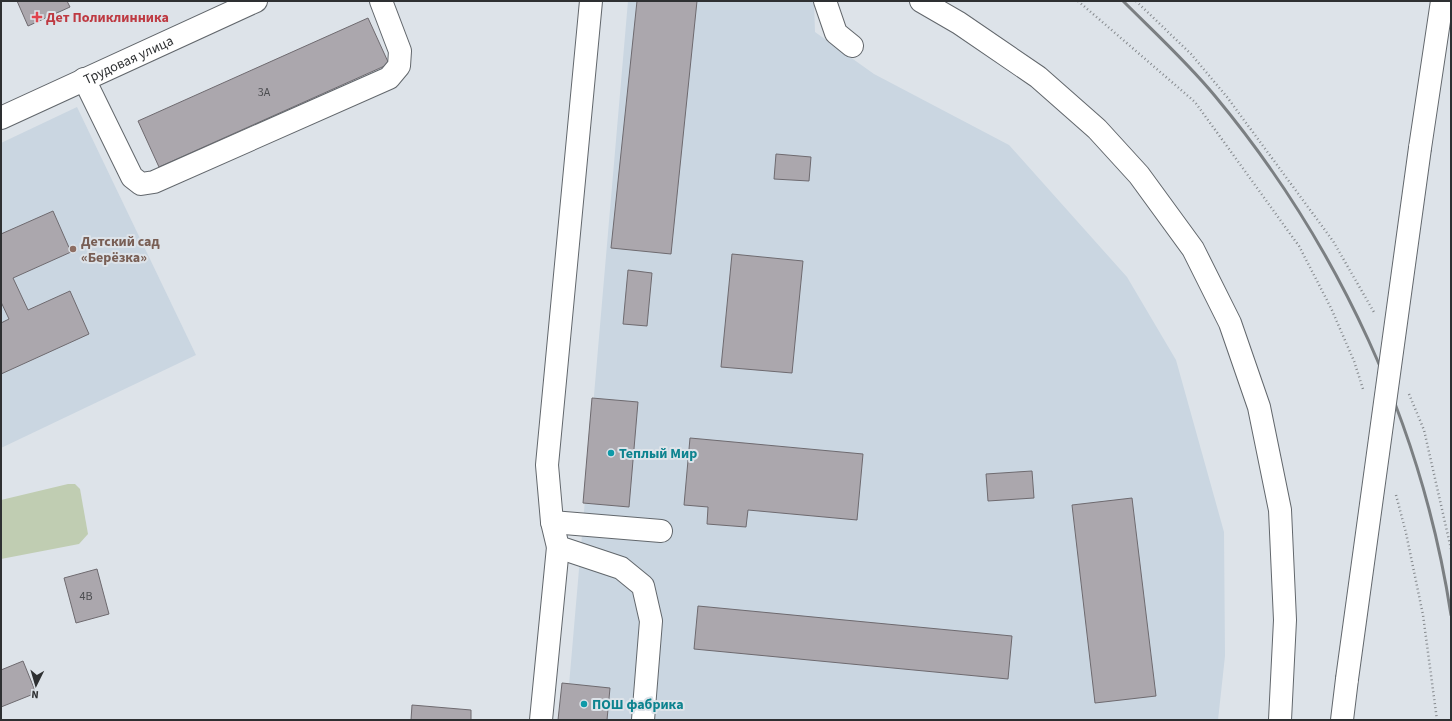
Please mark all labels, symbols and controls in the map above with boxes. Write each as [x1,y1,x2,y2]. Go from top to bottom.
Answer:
place label: Дет Поликлинника [46,8,169,28]
marker: Дет Поликлинника [31,11,43,23]
street label: Трудовая улица [80,31,177,90]
house number: 3А [258,84,271,101]
place label: Детский сад «Берёзка» [81,232,160,268]
marker: Детский сад «Берёзка» [68,244,78,254]
place label: Теплый Мир [619,444,697,464]
marker: Теплый Мир [606,448,616,458]
house number: 4В [79,588,93,605]
north arrow [16,665,56,705]
text: N [31,687,39,702]
place label: ПОШ фабрика [592,695,684,715]
marker: ПОШ фабрика [579,699,589,709]

